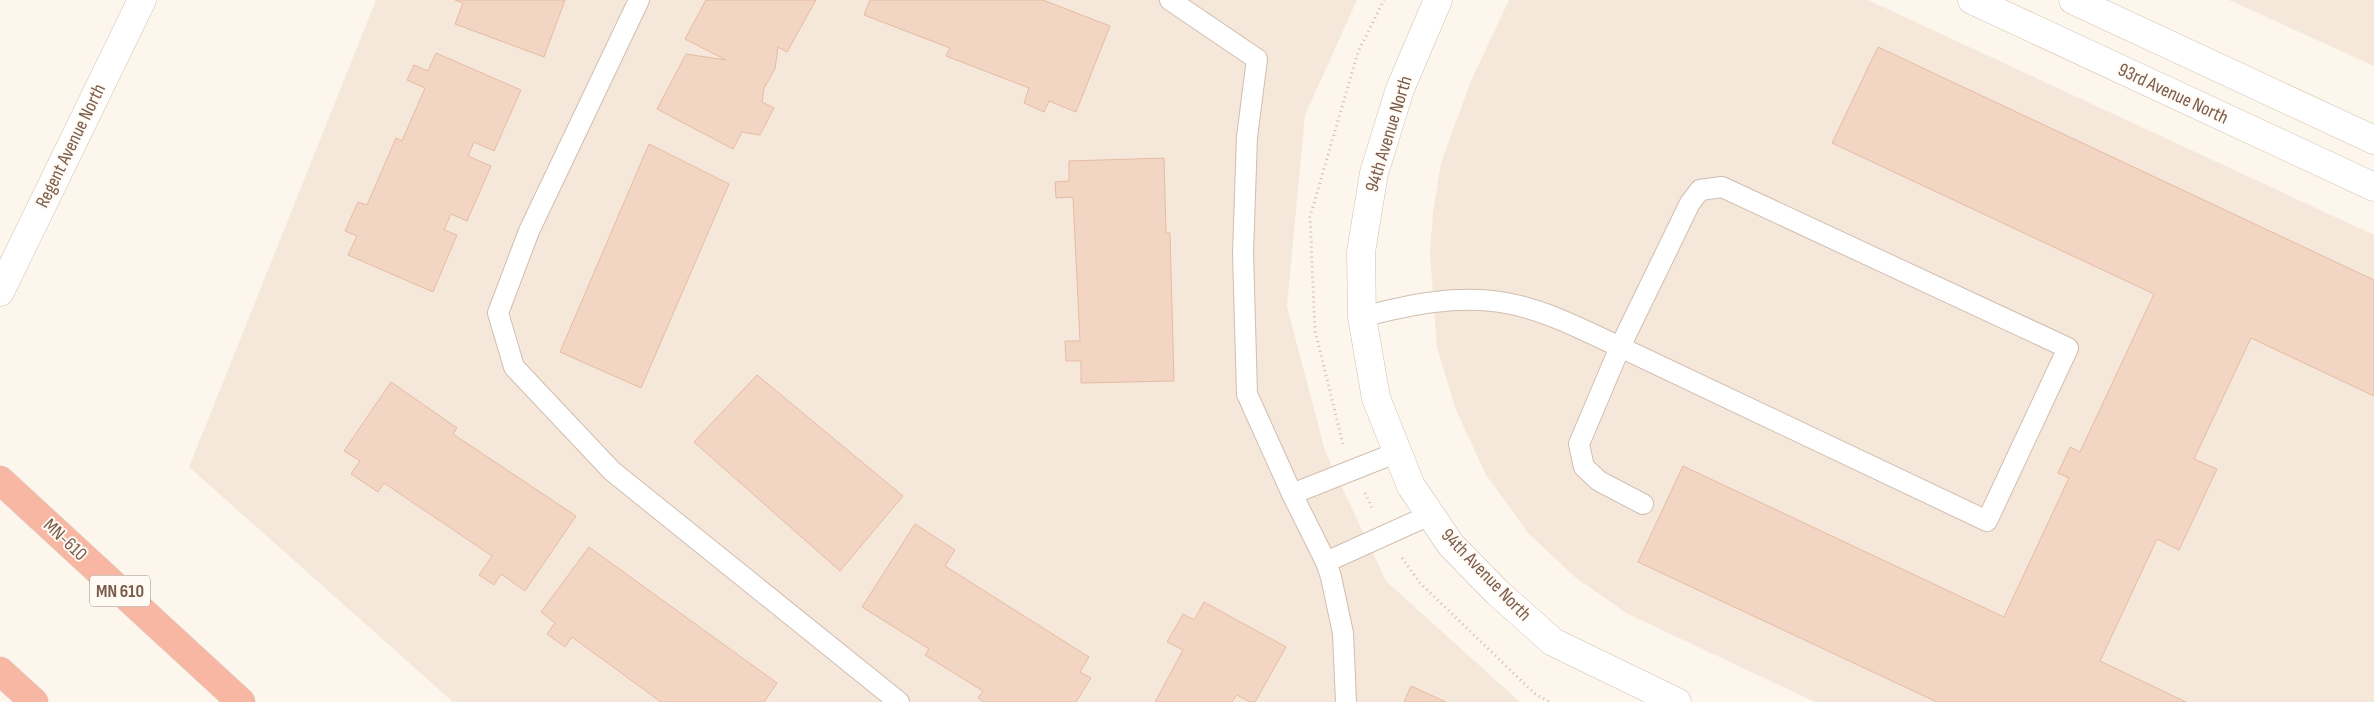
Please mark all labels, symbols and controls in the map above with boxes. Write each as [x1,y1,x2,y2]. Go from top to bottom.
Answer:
street label: 93rd Avenue North [2114,58,2232,130]
street label: 94th Avenue North [1360,73,1418,195]
street label: Regent Avenue North [31,80,111,212]
street label: MN-610 [38,514,92,566]
street label: 94th Avenue North [1436,524,1536,626]
road number: MN 610 [90,576,150,606]

